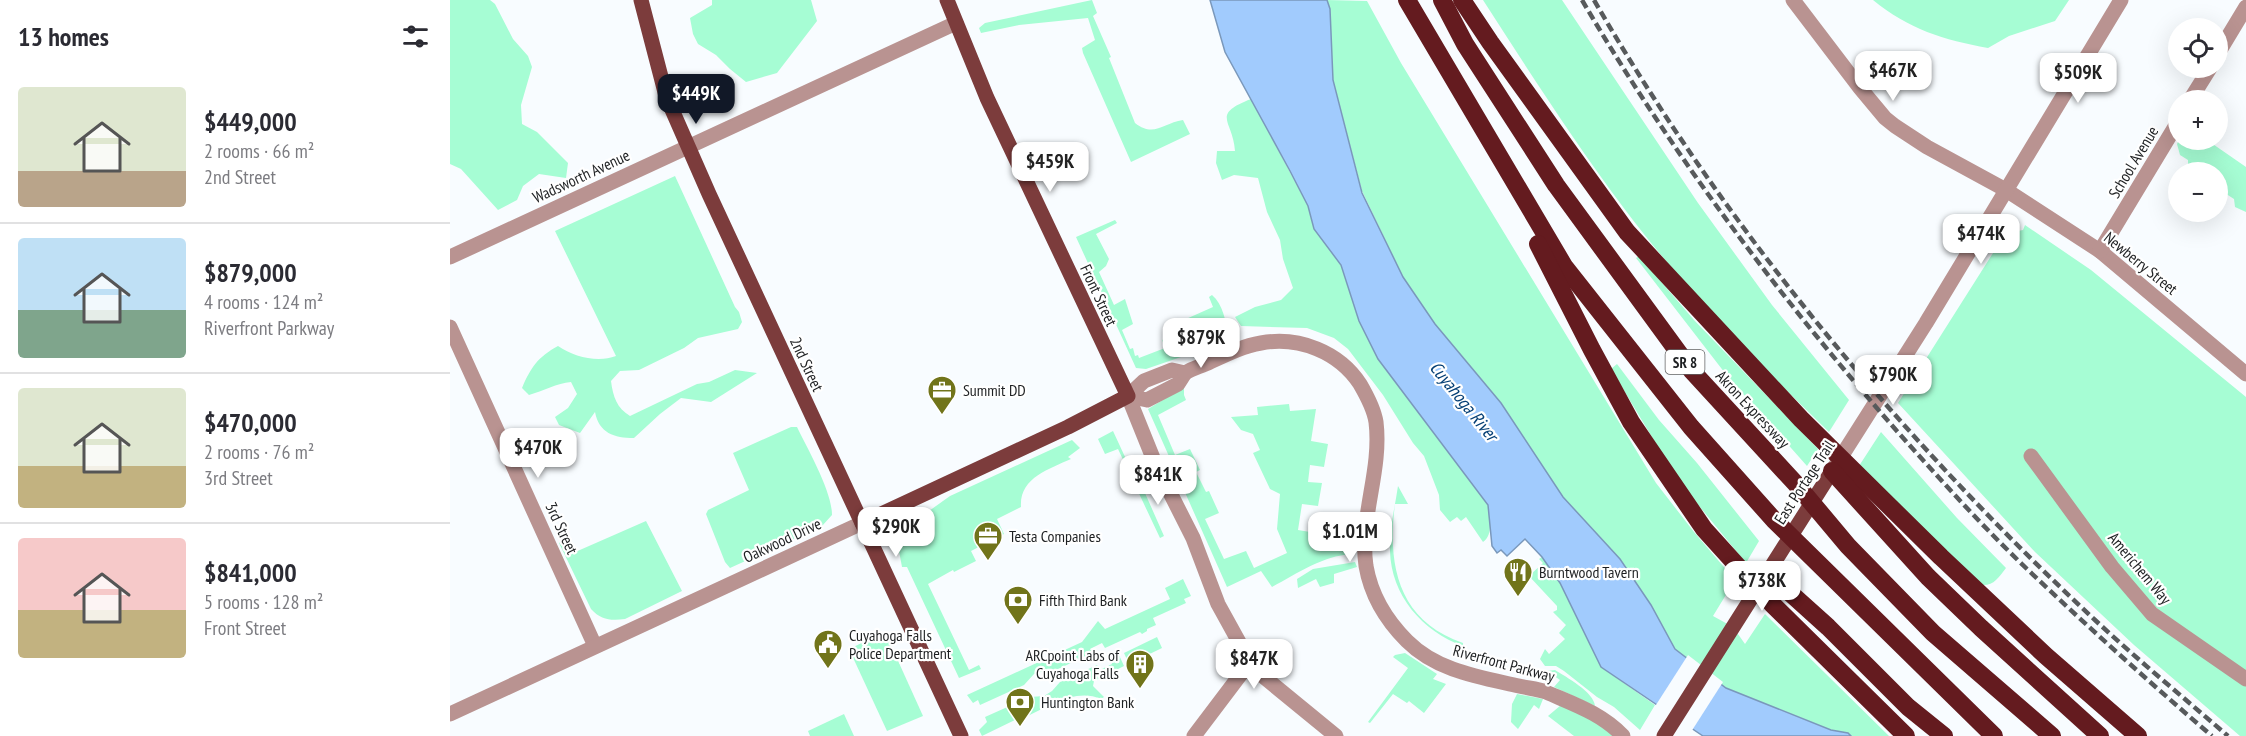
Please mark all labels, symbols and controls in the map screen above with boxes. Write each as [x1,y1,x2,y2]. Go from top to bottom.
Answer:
map controls [2168,18,2228,222]
button: locate [2168,18,2228,78]
text: 13 homes [18,20,109,53]
icon: filters [399,20,432,53]
pin: $467K [1851,51,1935,102]
pin: $509K [2036,53,2120,104]
text: $467K [1869,57,1917,83]
text: $509K [2054,59,2102,85]
pin: $449K [654,74,738,125]
text: $449K [672,80,720,106]
button: + [2168,90,2228,150]
text: $449,000 [204,105,297,138]
icon: home [66,111,138,183]
street label: School Avenue [2104,122,2162,202]
text: 2 rooms · 66 m² [204,138,314,164]
pin: $459K [1008,142,1092,193]
street label: Wadsworth Avenue [529,145,633,207]
text: $459K [1026,148,1074,174]
button: − [2168,162,2228,222]
text: 2nd Street [204,164,276,190]
pin: $474K [1939,214,2023,265]
text: $474K [1957,220,2005,246]
street label: Newberry Street [2100,227,2182,299]
text: $879,000 [204,256,297,289]
street label: Front Street [1076,261,1122,330]
icon: home [66,262,138,334]
text: 4 rooms · 124 m² [204,289,323,315]
text: Riverfront Parkway [204,315,334,341]
pin: $879K [1159,318,1243,369]
text: $879K [1177,324,1225,350]
street label: 2nd Street [786,334,828,395]
road number: SR 8 [1666,350,1704,374]
pin: $790K [1851,355,1935,406]
water label: Cuyahoga River [1425,356,1505,448]
text: $790K [1869,361,1917,387]
street label: Akron Expressway [1712,366,1794,452]
office icon: Summit DD [926,374,958,416]
place label: Summit DD [963,380,1026,400]
text: $470,000 [204,406,297,439]
icon: home [66,412,138,484]
pin: $470K [496,428,580,479]
text: $470K [514,434,562,460]
street label: East Portage Trail [1769,436,1839,528]
text: 2 rooms · 76 m² [204,439,314,465]
pin: $841K [1116,455,1200,506]
text: $841K [1134,461,1182,487]
text: 3rd Street [204,465,273,491]
street label: 3rd Street [541,499,583,558]
pin: $290K [854,507,938,558]
pin: $1.01M [1301,512,1399,563]
street label: Oakwood Drive [740,513,824,567]
text: $290K [872,513,920,539]
text: $1.01M [1322,518,1378,544]
office icon: Testa Companies [972,520,1004,562]
place label: Testa Companies [1009,526,1101,546]
street label: Americhem Way [2104,528,2176,608]
text: $841,000 [204,556,297,589]
restaurant icon: Burntwood Tavern [1502,556,1534,598]
pin: $738K [1720,561,1804,612]
icon: home [66,562,138,634]
place label: Burntwood Tavern [1539,562,1639,582]
text: $738K [1738,567,1786,593]
bank icon: Fifth Third Bank [1002,584,1034,626]
text: 5 rooms · 128 m² [204,589,323,615]
place label: Fifth Third Bank [1039,590,1128,610]
text: Front Street [204,615,286,641]
place label: Cuyahoga Falls Police Department [849,625,952,663]
public building icon: Cuyahoga Falls Police Department [812,628,844,670]
pin: $847K [1212,639,1296,690]
street label: Riverfront Parkway [1451,640,1557,686]
place label: ARCpoint Labs of Cuyahoga Falls [1025,645,1120,683]
text: $847K [1230,645,1278,671]
building icon: ARCpoint Labs of Cuyahoga Falls [1124,648,1156,690]
bank icon: Huntington Bank [1004,686,1036,728]
place label: Huntington Bank [1041,692,1135,712]

